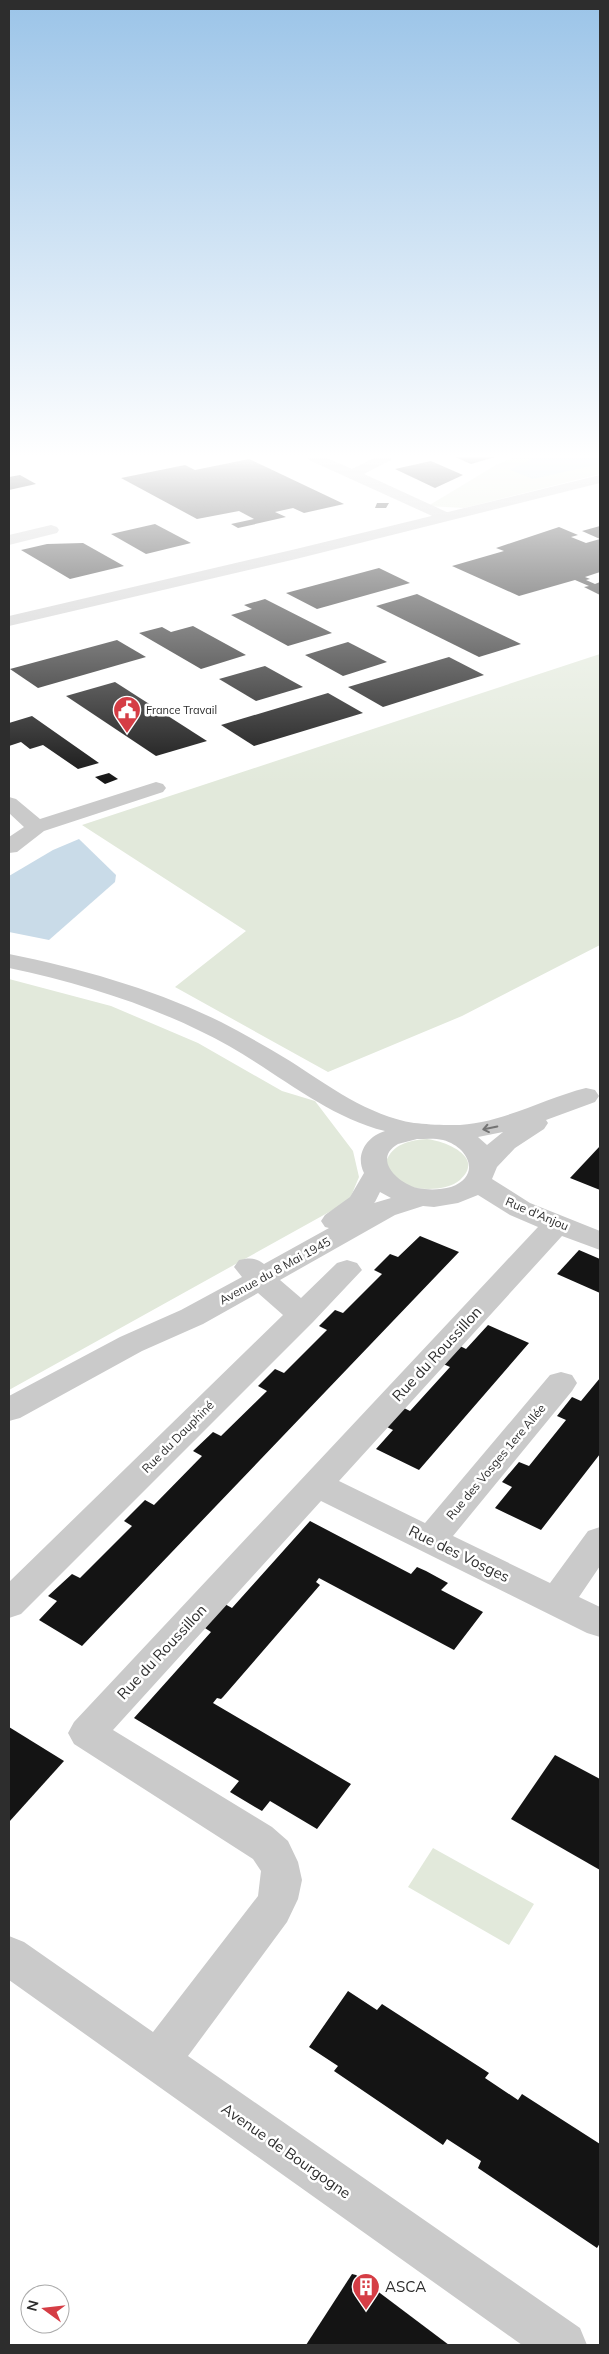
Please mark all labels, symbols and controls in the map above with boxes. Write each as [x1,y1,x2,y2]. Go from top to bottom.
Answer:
public building icon: France Travail [112,695,142,734]
place label: France Travail [146,703,217,717]
one-way arrow [482,1123,498,1133]
street label: Rue d'Anjou [503,1194,571,1234]
street label: Avenue du 8 Mai 1945 [217,1234,333,1307]
street label: Rue du Roussillon [388,1302,486,1405]
street label: Rue du Dauphiné [138,1397,217,1476]
street label: Rue des Vosges 1ere Allée [443,1401,548,1523]
street label: Rue des Vosges [406,1521,513,1586]
street label: Rue du Roussillon [113,1600,211,1703]
street label: Avenue de Bourgogne [218,2099,355,2202]
building icon: ASCA [351,2272,381,2311]
place label: ASCA [385,2277,426,2296]
north arrow [20,2284,70,2334]
text: N [22,2298,43,2313]

